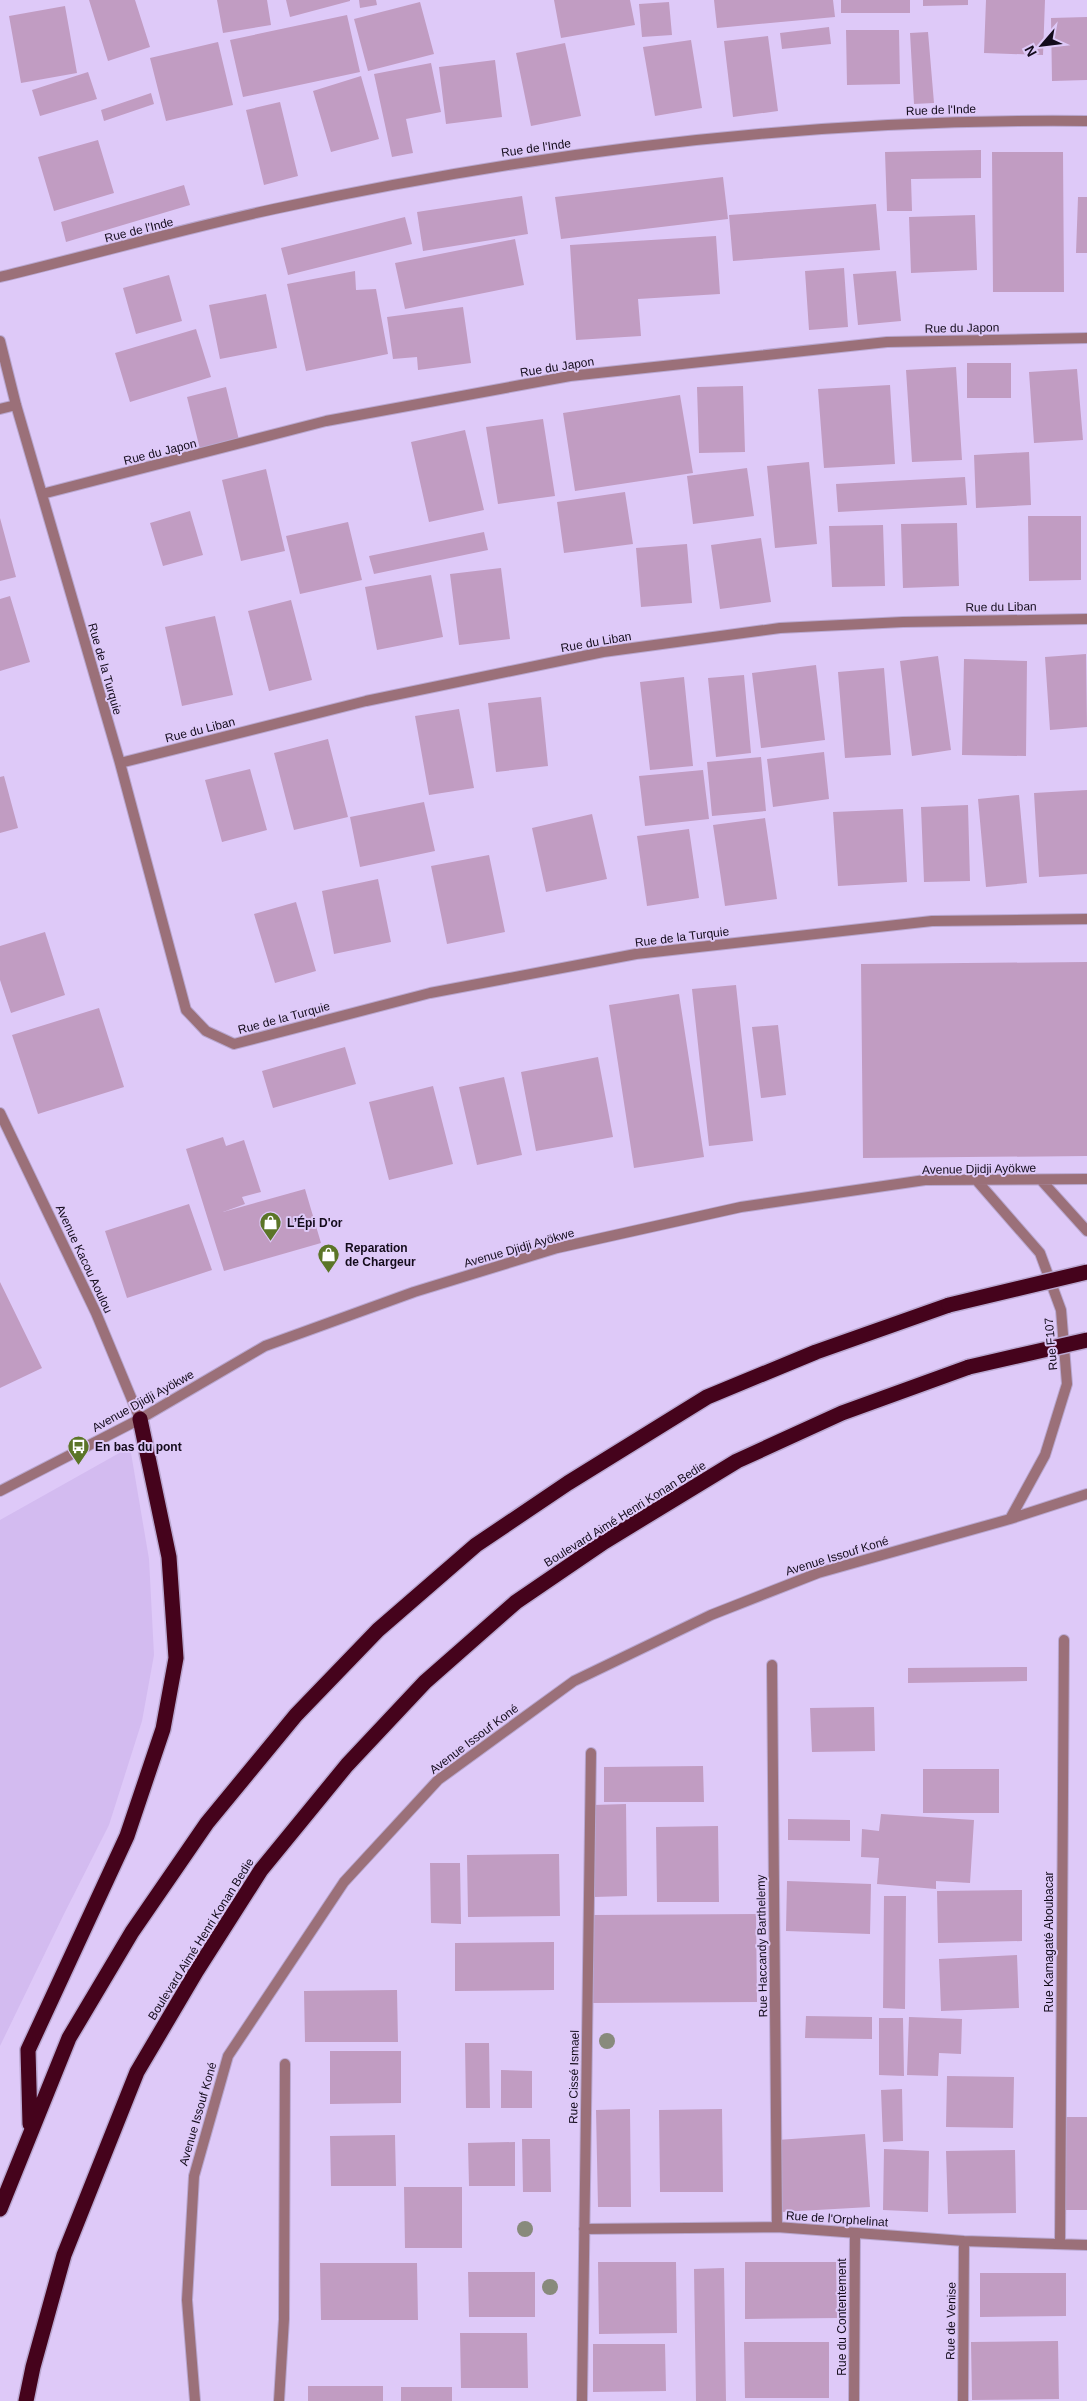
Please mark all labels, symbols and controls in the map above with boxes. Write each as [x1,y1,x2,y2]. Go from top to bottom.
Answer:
north arrow [1017,20,1067,70]
text: N [1021,43,1040,59]
street label: Rue de l'Inde [906,102,977,118]
street label: Rue de l'Inde [500,136,572,160]
street label: Rue de l'Inde [103,215,175,245]
street label: Rue du Japon [925,320,999,336]
street label: Rue du Japon [519,354,595,380]
street label: Rue du Japon [122,436,198,468]
street label: Rue du Liban [965,599,1037,615]
street label: Rue de la Turquie [85,622,125,717]
street label: Rue du Liban [560,629,632,655]
street label: Rue du Liban [164,715,236,745]
street label: Rue de la Turquie [634,924,730,950]
street label: Rue de la Turquie [236,999,332,1037]
street label: Avenue Djidji Ayökwe [922,1161,1037,1177]
street label: Avenue Kacou Aoulou [53,1203,115,1315]
shop icon: L’Épi D'or [259,1211,283,1242]
place label: L’Épi D'or [287,1215,343,1230]
street label: Avenue Djidji Ayökwe [462,1225,576,1270]
place label: Reparation de Chargeur [345,1241,416,1269]
shop icon: Reparation de Chargeur [317,1243,341,1274]
street label: Rue F107 [1042,1317,1060,1371]
street label: Avenue Djidji Ayökwe [90,1367,197,1435]
bus stop icon: En bas du pont [67,1435,91,1466]
place label: En bas du pont [95,1440,182,1454]
street label: Boulevard Aimé Henri Konan Bedie [542,1458,709,1570]
street label: Avenue Issouf Koné [784,1534,891,1578]
street label: Avenue Issouf Koné [427,1701,521,1777]
street label: Boulevard Aimé Henri Konan Bedie [145,1855,257,2022]
street label: Rue Kamagaté Aboubacar [1042,1872,1056,2012]
street label: Rue Haccandy Barthelemy [754,1875,770,2017]
street label: Rue Cissé Ismael [566,2030,582,2124]
street label: Avenue Issouf Koné [176,2060,220,2167]
street label: Rue de l'Orphelinat [785,2208,889,2230]
street label: Rue du Contentement [835,2258,849,2376]
street label: Rue de Venise [943,2282,959,2360]

